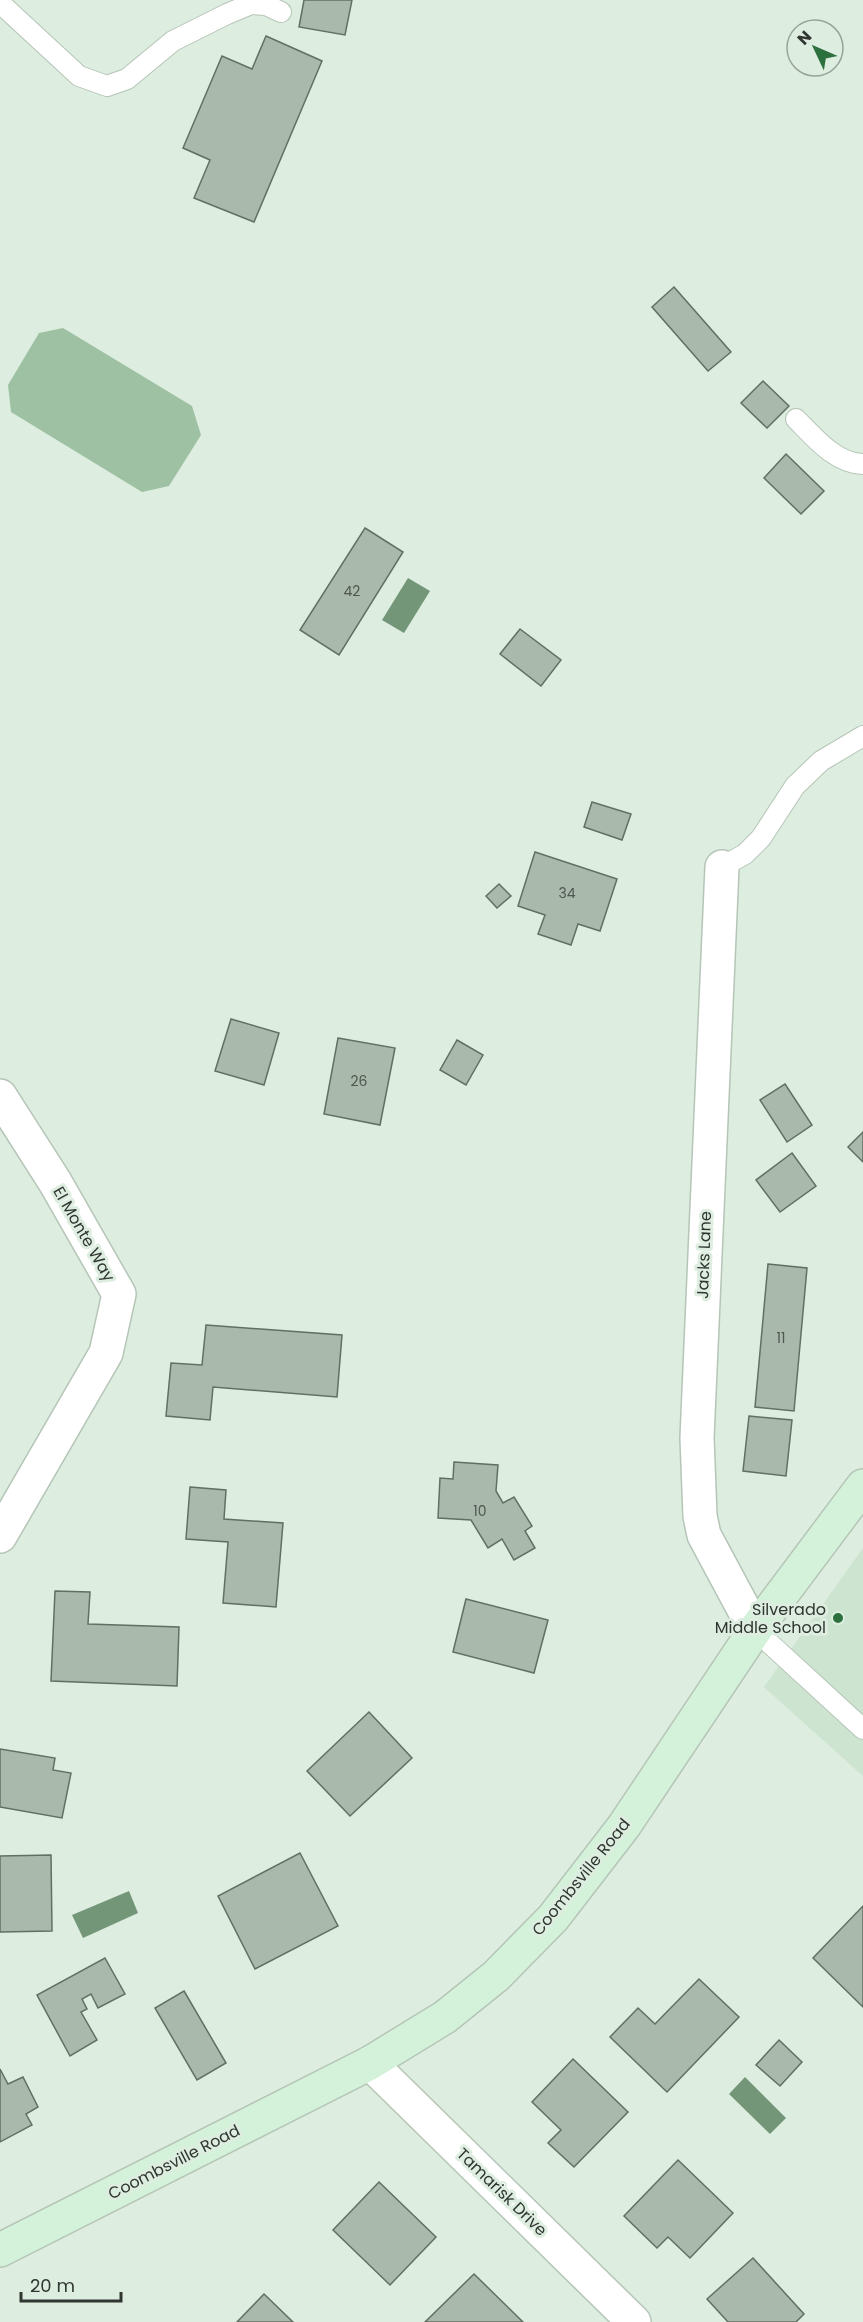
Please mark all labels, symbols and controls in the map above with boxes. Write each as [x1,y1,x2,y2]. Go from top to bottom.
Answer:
north arrow [785,18,845,78]
text: N [792,26,817,50]
house number: 42 [344,581,360,601]
house number: 34 [558,883,576,903]
house number: 26 [351,1071,368,1091]
street label: El Monte Way [48,1182,120,1286]
street label: Jacks Lane [691,1211,717,1299]
house number: 11 [777,1328,785,1348]
house number: 10 [473,1501,487,1521]
place label: Silverado Middle School [715,1598,826,1639]
marker: Silverado Middle School [831,1611,845,1625]
street label: Coombsville Road [526,1813,636,1941]
street label: Coombsville Road [104,2119,244,2205]
street label: Tamarisk Drive [452,2143,552,2241]
scale bar [21,2265,122,2303]
text: 20 m [30,2273,75,2298]

